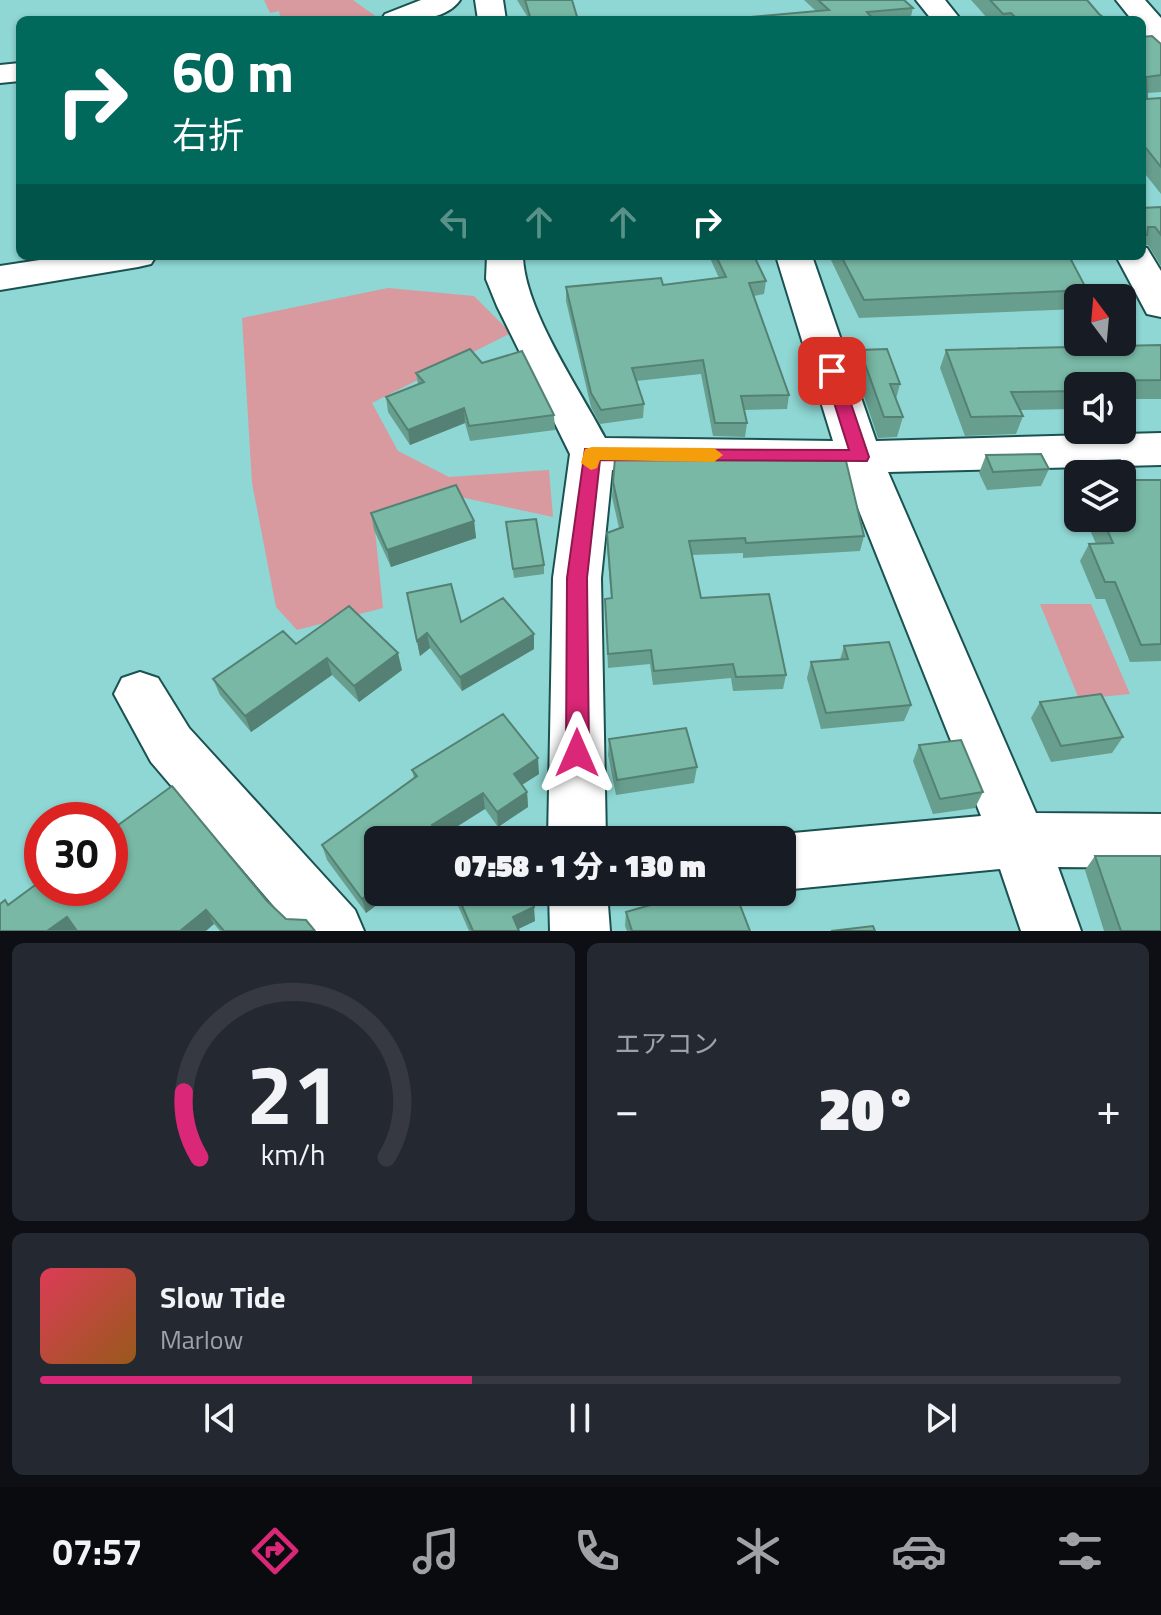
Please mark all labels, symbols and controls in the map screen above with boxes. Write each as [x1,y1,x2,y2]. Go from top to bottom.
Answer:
text: 60 m [172,29,294,114]
icon: right [40,48,144,152]
text: 右折 [172,107,244,162]
icon: left [433,200,477,244]
icon: ahead [517,200,561,244]
icon: ahead [601,200,645,244]
icon: right [685,200,729,244]
north arrow [1064,284,1136,356]
map controls [1064,284,1136,532]
pin [798,337,866,405]
icon: arrive [810,349,854,393]
button: sound [1064,372,1136,444]
button: layers [1064,460,1136,532]
position arrow [535,711,619,795]
speed limit sign: 30 [24,802,128,906]
text: 07:58 · 1 分 · 130 m [454,843,706,889]
text: エアコン [615,1024,719,1063]
text: 21 [247,1030,340,1156]
text: 20° [818,1062,917,1153]
text: − [615,1075,639,1142]
text: + [1096,1075,1121,1142]
text: km/h [261,1133,326,1176]
text: Slow Tide [160,1274,285,1320]
text: Marlow [160,1320,243,1359]
icon: previous [198,1396,242,1440]
icon: pause [558,1396,602,1440]
icon: next [919,1396,963,1440]
icon: directions [247,1523,303,1579]
icon: music [408,1523,464,1579]
icon: phone [569,1523,625,1579]
icon: climate [730,1523,786,1579]
icon: car [891,1523,947,1579]
icon: filters [1052,1523,1108,1579]
text: 07:57 [53,1524,142,1579]

